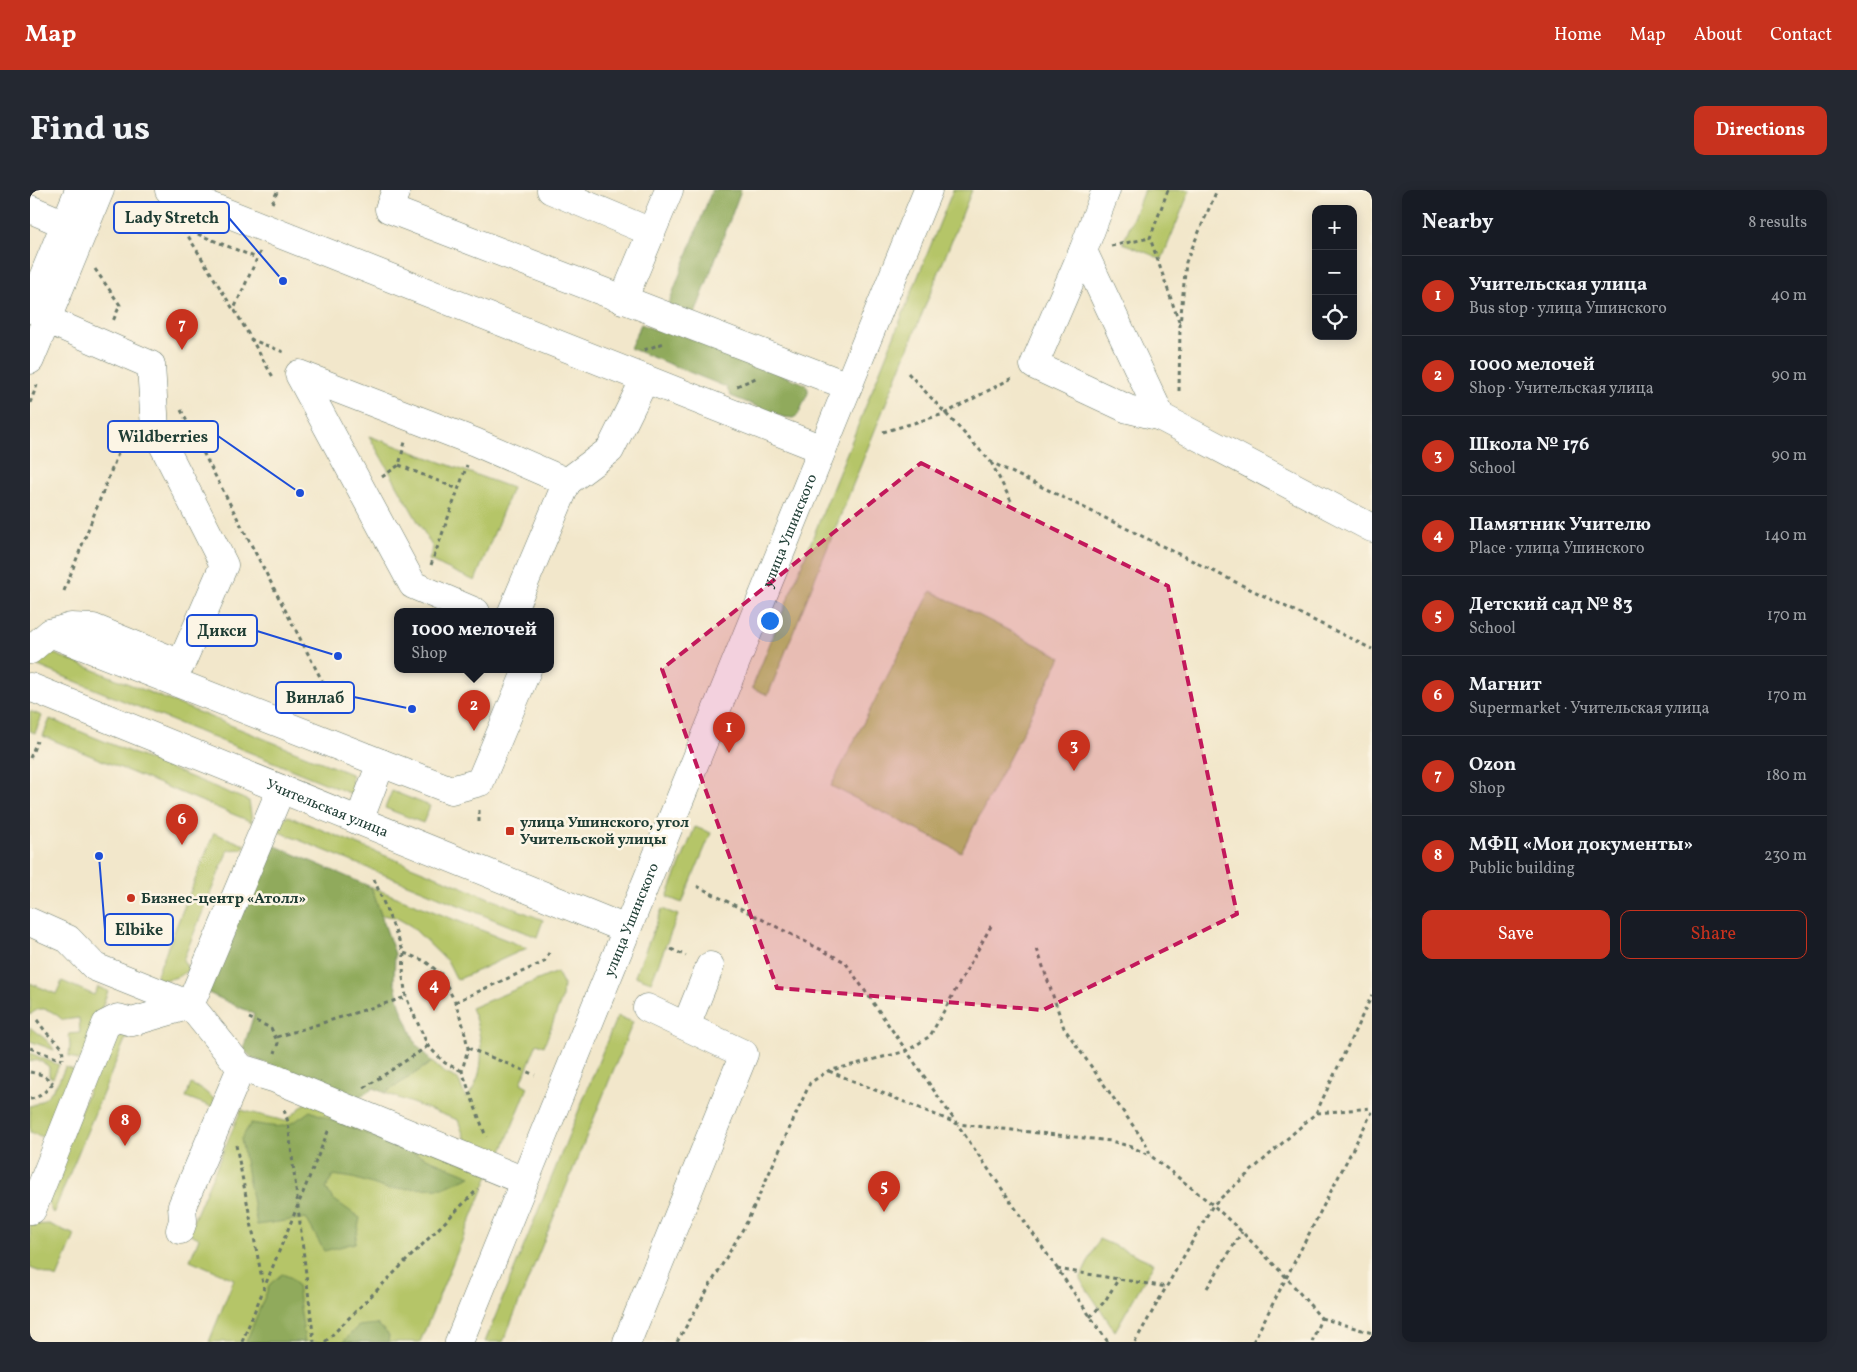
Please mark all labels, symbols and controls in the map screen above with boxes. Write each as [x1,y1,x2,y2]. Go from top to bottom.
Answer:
text: Map [25,18,76,52]
text: Home [1554,23,1602,48]
text: Map [1630,23,1666,48]
text: About [1694,23,1742,48]
text: Contact [1770,23,1832,48]
text: Find us [30,106,150,154]
button: Directions [1694,106,1827,155]
callout: Lady Stretch [114,202,229,233]
map controls [1312,205,1357,340]
button: + [1312,205,1357,250]
text: Lady Stretch [125,208,219,230]
text: Nearby [1422,208,1493,237]
text: 8 results [1748,212,1807,234]
button: − [1312,250,1357,295]
text: Учительская улица [1469,272,1647,298]
text: 1 [1435,285,1441,307]
text: 40 m [1771,285,1807,307]
button: locate [1312,295,1357,340]
text: Bus stop · улица Ушинского [1469,298,1667,320]
pin: 7 [166,309,198,350]
text: 1000 мелочей [1469,352,1595,378]
text: 2 [1434,365,1442,387]
text: 90 m [1771,365,1807,387]
text: Shop · Учительская улица [1469,378,1654,400]
callout: Wildberries [108,421,218,452]
text: Wildberries [118,427,208,449]
text: Школа № 176 [1469,432,1589,458]
text: 3 [1434,445,1442,467]
text: 90 m [1771,445,1807,467]
text: School [1469,458,1516,480]
street label: улица Ушинского [758,471,823,591]
text: Памятник Учителю [1469,512,1651,538]
text: 4 [1433,525,1443,547]
text: 140 m [1765,525,1807,547]
text: Place · улица Ушинского [1469,538,1644,560]
text: Детский сад № 83 [1469,592,1633,618]
text: 5 [1434,605,1442,627]
text: 170 m [1767,605,1807,627]
popup [394,608,554,673]
your location [757,608,783,634]
callout: Дикси [187,615,257,646]
text: 1000 мелочей [411,617,537,643]
text: School [1469,618,1516,640]
text: Дикси [197,621,247,643]
text: Shop [411,643,447,665]
text: Магнит [1469,672,1542,698]
callout: Винлаб [276,682,354,713]
text: 6 [1434,685,1442,707]
text: 170 m [1767,685,1807,707]
text: Винлаб [286,688,344,710]
pin: 2 [458,690,490,731]
text: Supermarket · Учительская улица [1469,698,1709,720]
pin: 1 [713,712,745,753]
pin: 3 [1058,730,1090,771]
text: Ozon [1469,752,1516,778]
text: 7 [1434,765,1442,787]
text: 180 m [1766,765,1807,787]
street label: Учительская улица [262,775,391,843]
text: Shop [1469,778,1505,800]
pin: 6 [166,804,198,845]
place label: улица Ушинского, угол Учительской улицы [520,813,689,851]
marker: улица Ушинского, угол Учительской улицы [504,825,516,837]
text: МФЦ «Мои документы» [1469,832,1693,858]
text: 8 [1434,845,1442,867]
text: 230 m [1764,845,1807,867]
text: Public building [1469,858,1575,880]
street label: улица Ушинского [600,860,665,980]
place label: Бизнес-центр «Атолл» [141,889,306,910]
marker: Бизнес-центр «Атолл» [125,892,137,904]
button: Save [1422,910,1610,959]
button: Share [1620,910,1807,959]
callout: Elbike [105,914,173,945]
text: Elbike [115,920,163,942]
pin: 4 [418,970,450,1011]
pin: 8 [109,1105,141,1146]
pin: 5 [868,1171,900,1212]

